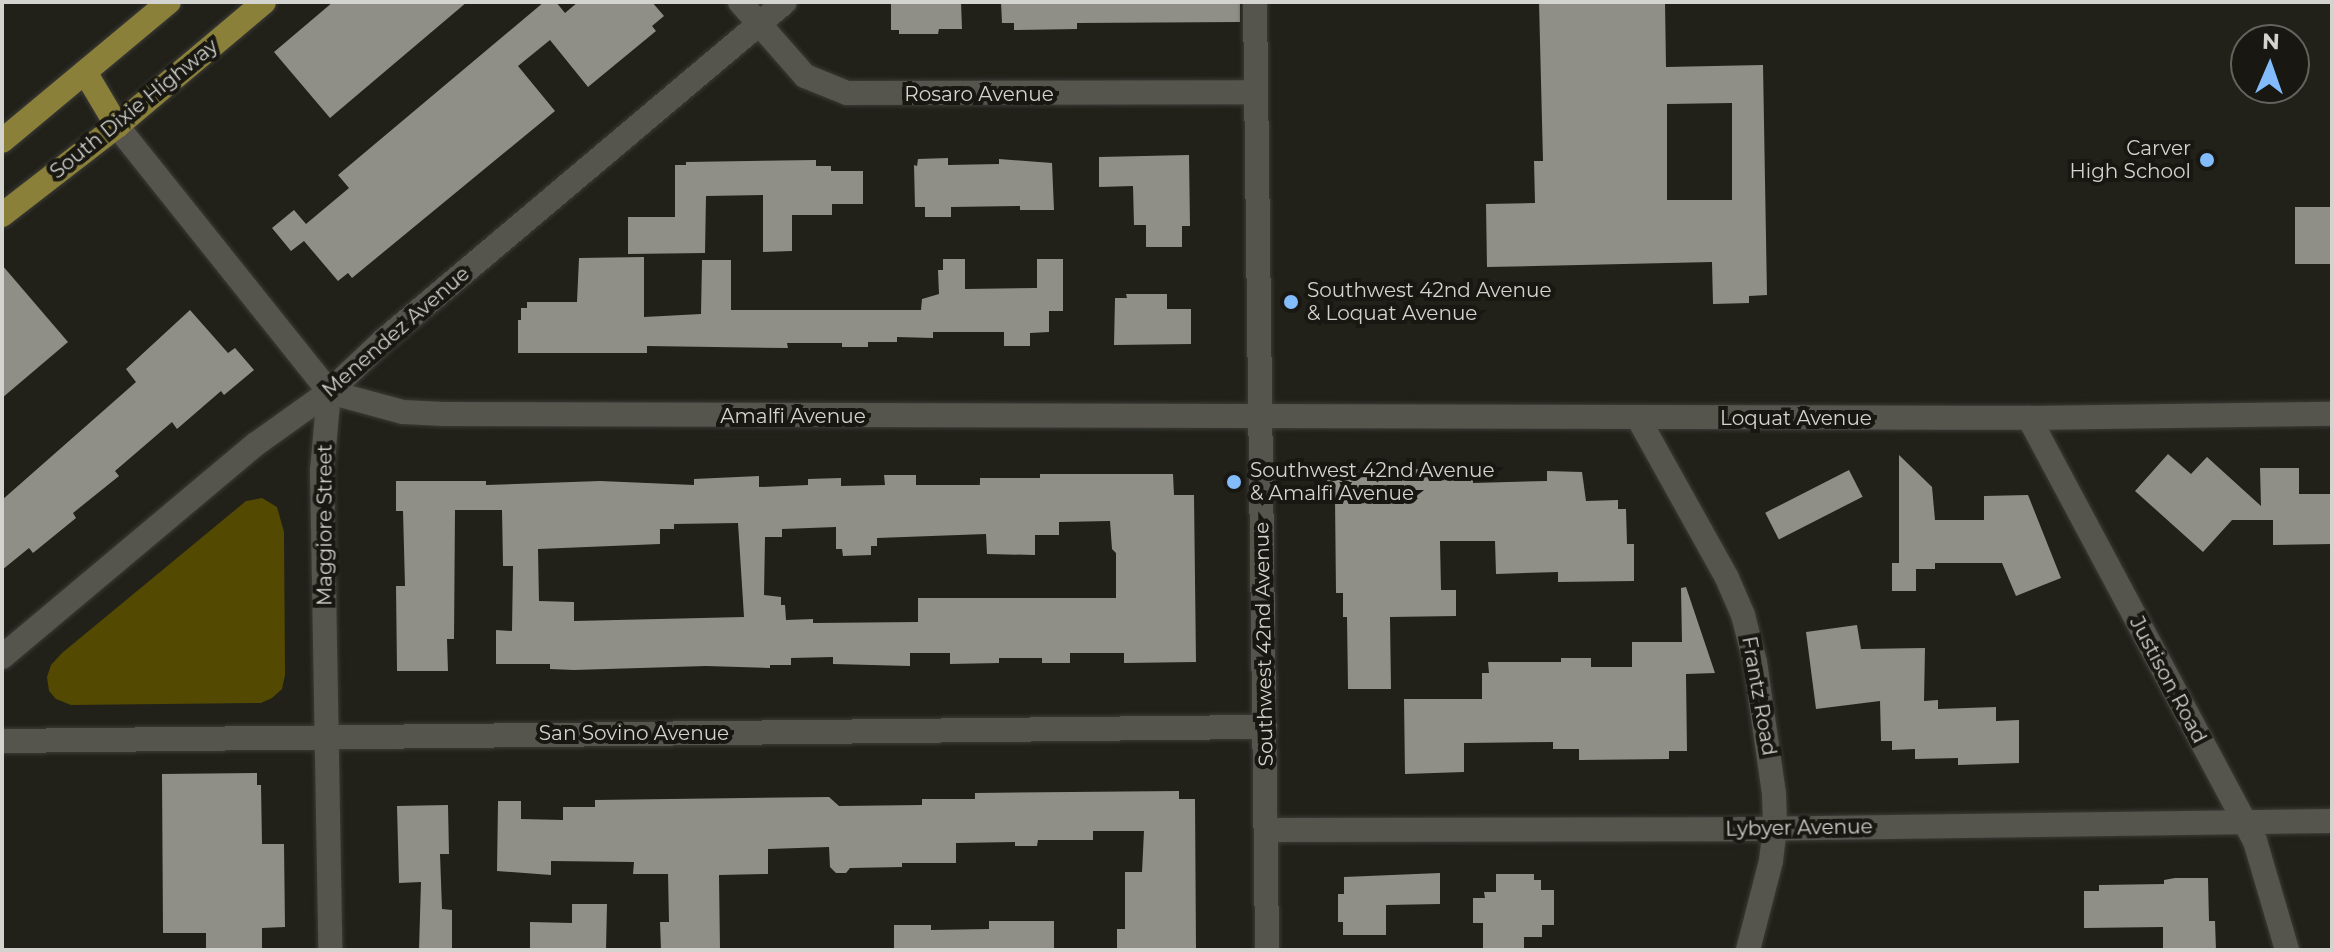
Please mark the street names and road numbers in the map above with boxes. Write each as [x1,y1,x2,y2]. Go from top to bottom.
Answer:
street label: South Dixie Highway [45,34,223,184]
street label: Rosaro Avenue [904,82,1054,106]
street label: Menendez Avenue [318,262,474,402]
street label: Amalfi Avenue [720,404,866,428]
street label: Loquat Avenue [1720,406,1872,430]
street label: Maggiore Street [313,444,337,606]
street label: Southwest 42nd Avenue [1250,522,1278,766]
street label: Justison Road [2125,613,2211,747]
street label: Frantz Road [1737,634,1781,758]
street label: San Sovino Avenue [539,721,729,745]
street label: Lybyer Avenue [1725,815,1873,841]

